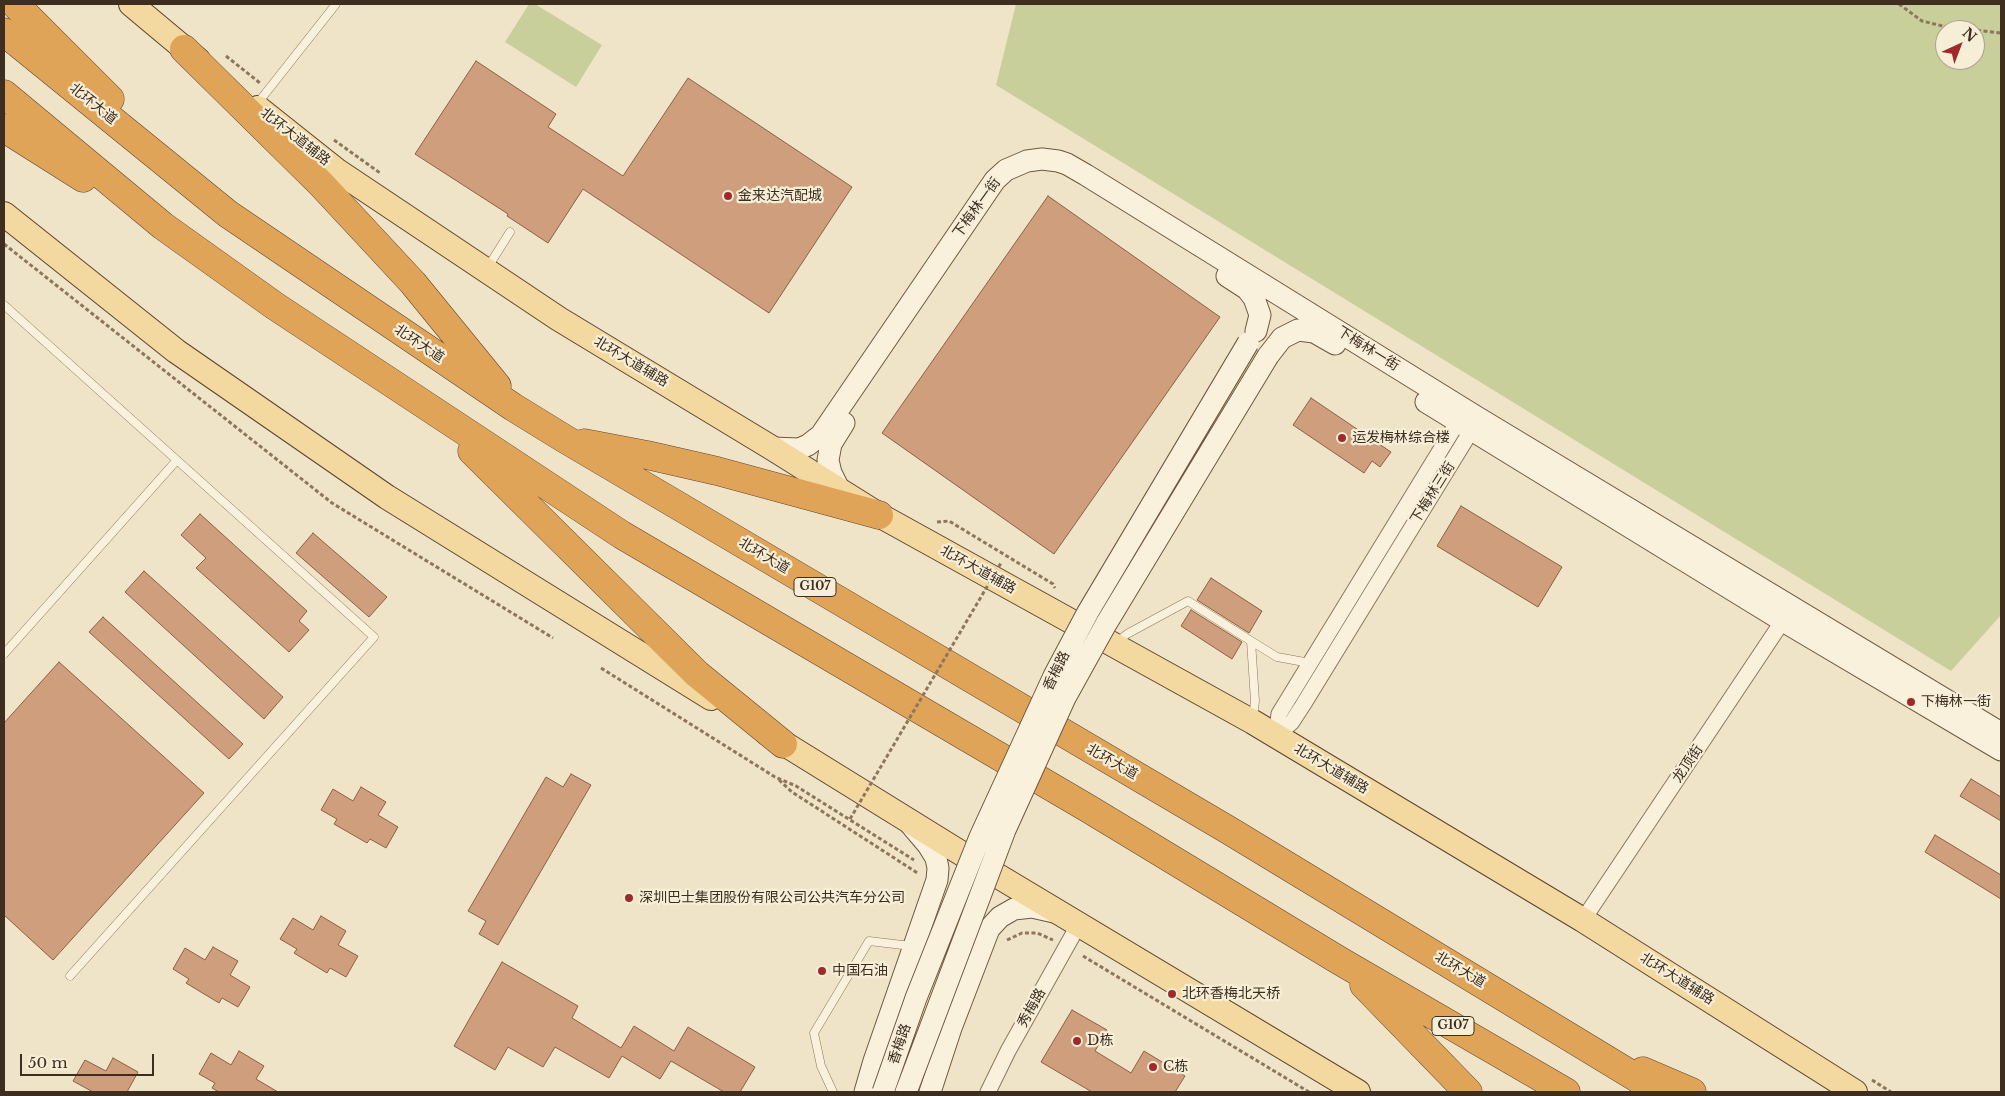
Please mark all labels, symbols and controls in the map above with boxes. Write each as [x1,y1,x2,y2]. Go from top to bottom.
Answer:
north arrow [1935,20,1985,70]
text: N [1959,24,1980,46]
street label: 北环大道 [66,80,120,128]
street label: 北环大道辅路 [257,105,333,169]
street label: 下梅林一街 [950,175,1004,241]
place label: 金来达汽配城 [738,188,822,204]
marker: 金来达汽配城 [722,190,734,202]
street label: 北环大道 [391,321,447,367]
street label: 下梅林一街 [1334,323,1402,375]
street label: 北环大道辅路 [591,333,671,391]
place label: 运发梅林综合楼 [1352,430,1450,446]
marker: 运发梅林综合楼 [1336,432,1348,444]
street label: 下梅林三街 [1407,459,1459,527]
street label: 北环大道 [736,534,792,578]
street label: 北环大道辅路 [937,542,1019,598]
road number: G107 [794,578,836,596]
street label: 香梅路 [1040,648,1074,694]
place label: 下梅林一街 [1921,694,1991,710]
marker: 下梅林一街 [1905,696,1917,708]
street label: 北环大道辅路 [1291,740,1371,798]
street label: 北环大道 [1084,741,1140,783]
street label: 龙顶街 [1669,742,1707,786]
place label: 深圳巴士集团股份有限公司公共汽车分公司 [639,890,905,906]
marker: 深圳巴士集团股份有限公司公共汽车分公司 [623,892,635,904]
street label: 北环大道 [1432,948,1488,992]
street label: 北环大道辅路 [1637,950,1717,1008]
place label: 中国石油 [832,963,888,979]
marker: 中国石油 [816,965,828,977]
street label: 秀梅路 [1014,986,1050,1030]
place label: 北环香梅北天桥 [1182,986,1280,1002]
marker: 北环香梅北天桥 [1166,988,1178,1000]
road number: G107 [1432,1016,1474,1036]
street label: 香梅路 [885,1021,915,1067]
place label: D栋 [1087,1033,1113,1049]
marker: D栋 [1071,1035,1083,1047]
scale bar [22,1044,156,1076]
text: 50 m [28,1053,68,1072]
place label: C栋 [1163,1059,1188,1075]
marker: C栋 [1147,1061,1159,1073]

